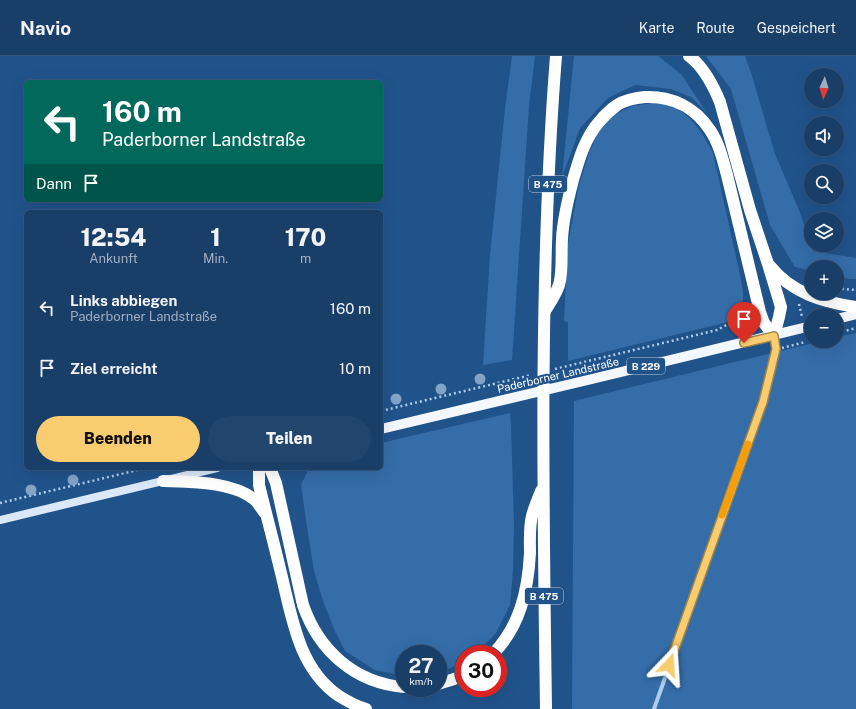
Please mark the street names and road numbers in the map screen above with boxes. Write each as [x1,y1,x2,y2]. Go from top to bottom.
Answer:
road number: B 475 [529,176,567,192]
street label: Paderborner Landstraße [496,355,620,395]
road number: B 229 [627,358,665,374]
road number: B 475 [525,588,563,604]

